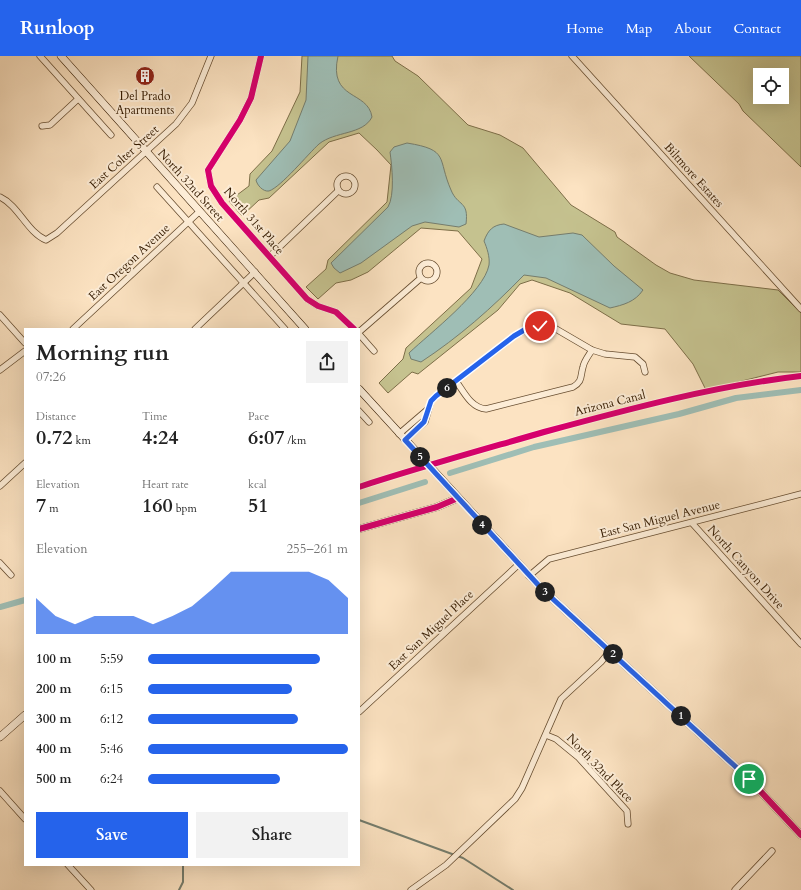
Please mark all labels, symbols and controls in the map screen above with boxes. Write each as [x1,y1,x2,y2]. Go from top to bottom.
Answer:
text: Runloop [20,15,94,41]
text: Home [566,19,604,38]
text: Map [626,19,652,38]
text: About [674,19,711,38]
text: Contact [733,19,781,38]
building icon: Del Prado Apartments [134,65,156,87]
map controls [753,68,789,104]
button: locate [753,68,789,104]
place label: Del Prado Apartments [116,88,174,118]
street label: East Colter Street [86,121,162,192]
street label: Biltmore Estates [661,139,727,211]
street label: North 32nd Street [154,145,228,225]
street label: North 31st Place [220,184,288,258]
street label: East Oregon Avenue [85,220,173,304]
pin [523,309,557,343]
icon: check [529,315,551,337]
text: Morning run [36,338,169,368]
button: share [306,341,348,383]
text: 07:26 [36,368,66,386]
pin: 6 [437,378,457,398]
text: 6 [444,380,450,395]
street label: Arizona Canal [573,386,647,420]
text: Distance [36,409,76,424]
text: Time [142,409,167,424]
text: Pace [248,409,269,424]
text: 0.72 [36,424,73,451]
text: 4:24 [142,424,179,451]
text: 6:07 [248,424,285,451]
text: km [73,433,91,448]
text: /km [285,433,306,448]
pin: 5 [410,447,430,467]
text: 5 [417,449,423,464]
text: Elevation [36,477,80,492]
text: Heart rate [142,477,189,492]
text: kcal [248,477,266,492]
text: 7 [36,492,46,519]
text: 160 [142,492,173,519]
text: 51 [248,492,269,519]
street label: East San Miguel Avenue [598,496,722,542]
text: m [46,501,59,516]
text: bpm [173,501,197,516]
pin: 4 [472,515,492,535]
text: 4 [479,517,485,532]
street label: North Canyon Drive [704,522,788,612]
text: Elevation [36,540,88,558]
text: 255–261 m [286,540,348,558]
pin: 3 [535,582,555,602]
text: 3 [542,584,548,599]
street label: East San Miguel Place [385,586,477,674]
pin: 2 [603,644,623,664]
text: 2 [610,646,616,661]
text: 100 m [36,650,71,668]
text: 5:59 [100,650,123,668]
text: 200 m [36,680,71,698]
text: 6:15 [100,680,123,698]
pin: 1 [671,706,691,726]
text: 1 [678,708,684,723]
text: 300 m [36,710,71,728]
text: 6:12 [100,710,123,728]
street label: North 32nd Place [563,730,637,806]
text: 400 m [36,740,71,758]
text: 5:46 [100,740,123,758]
pin [732,762,766,796]
icon: arrive [738,768,760,790]
text: 500 m [36,770,71,788]
text: 6:24 [100,770,123,788]
button: Save [36,812,188,858]
button: Share [196,812,348,858]

